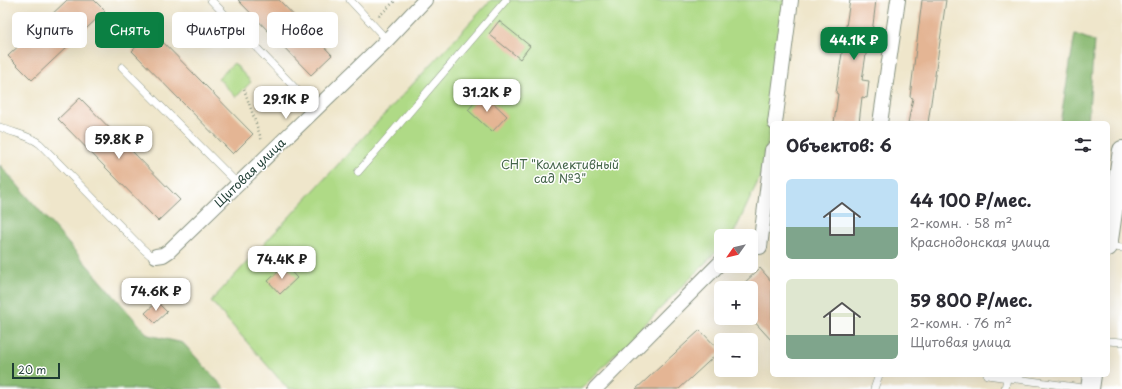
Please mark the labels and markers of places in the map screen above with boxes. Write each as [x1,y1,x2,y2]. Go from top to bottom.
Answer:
pin: 44.1K ₽ [817,27,891,61]
pin: 31.2K ₽ [450,79,524,113]
pin: 29.1K ₽ [249,86,323,120]
pin: 59.8K ₽ [82,126,156,160]
pin: 74.4K ₽ [245,246,319,280]
pin: 74.6K ₽ [119,278,193,312]

